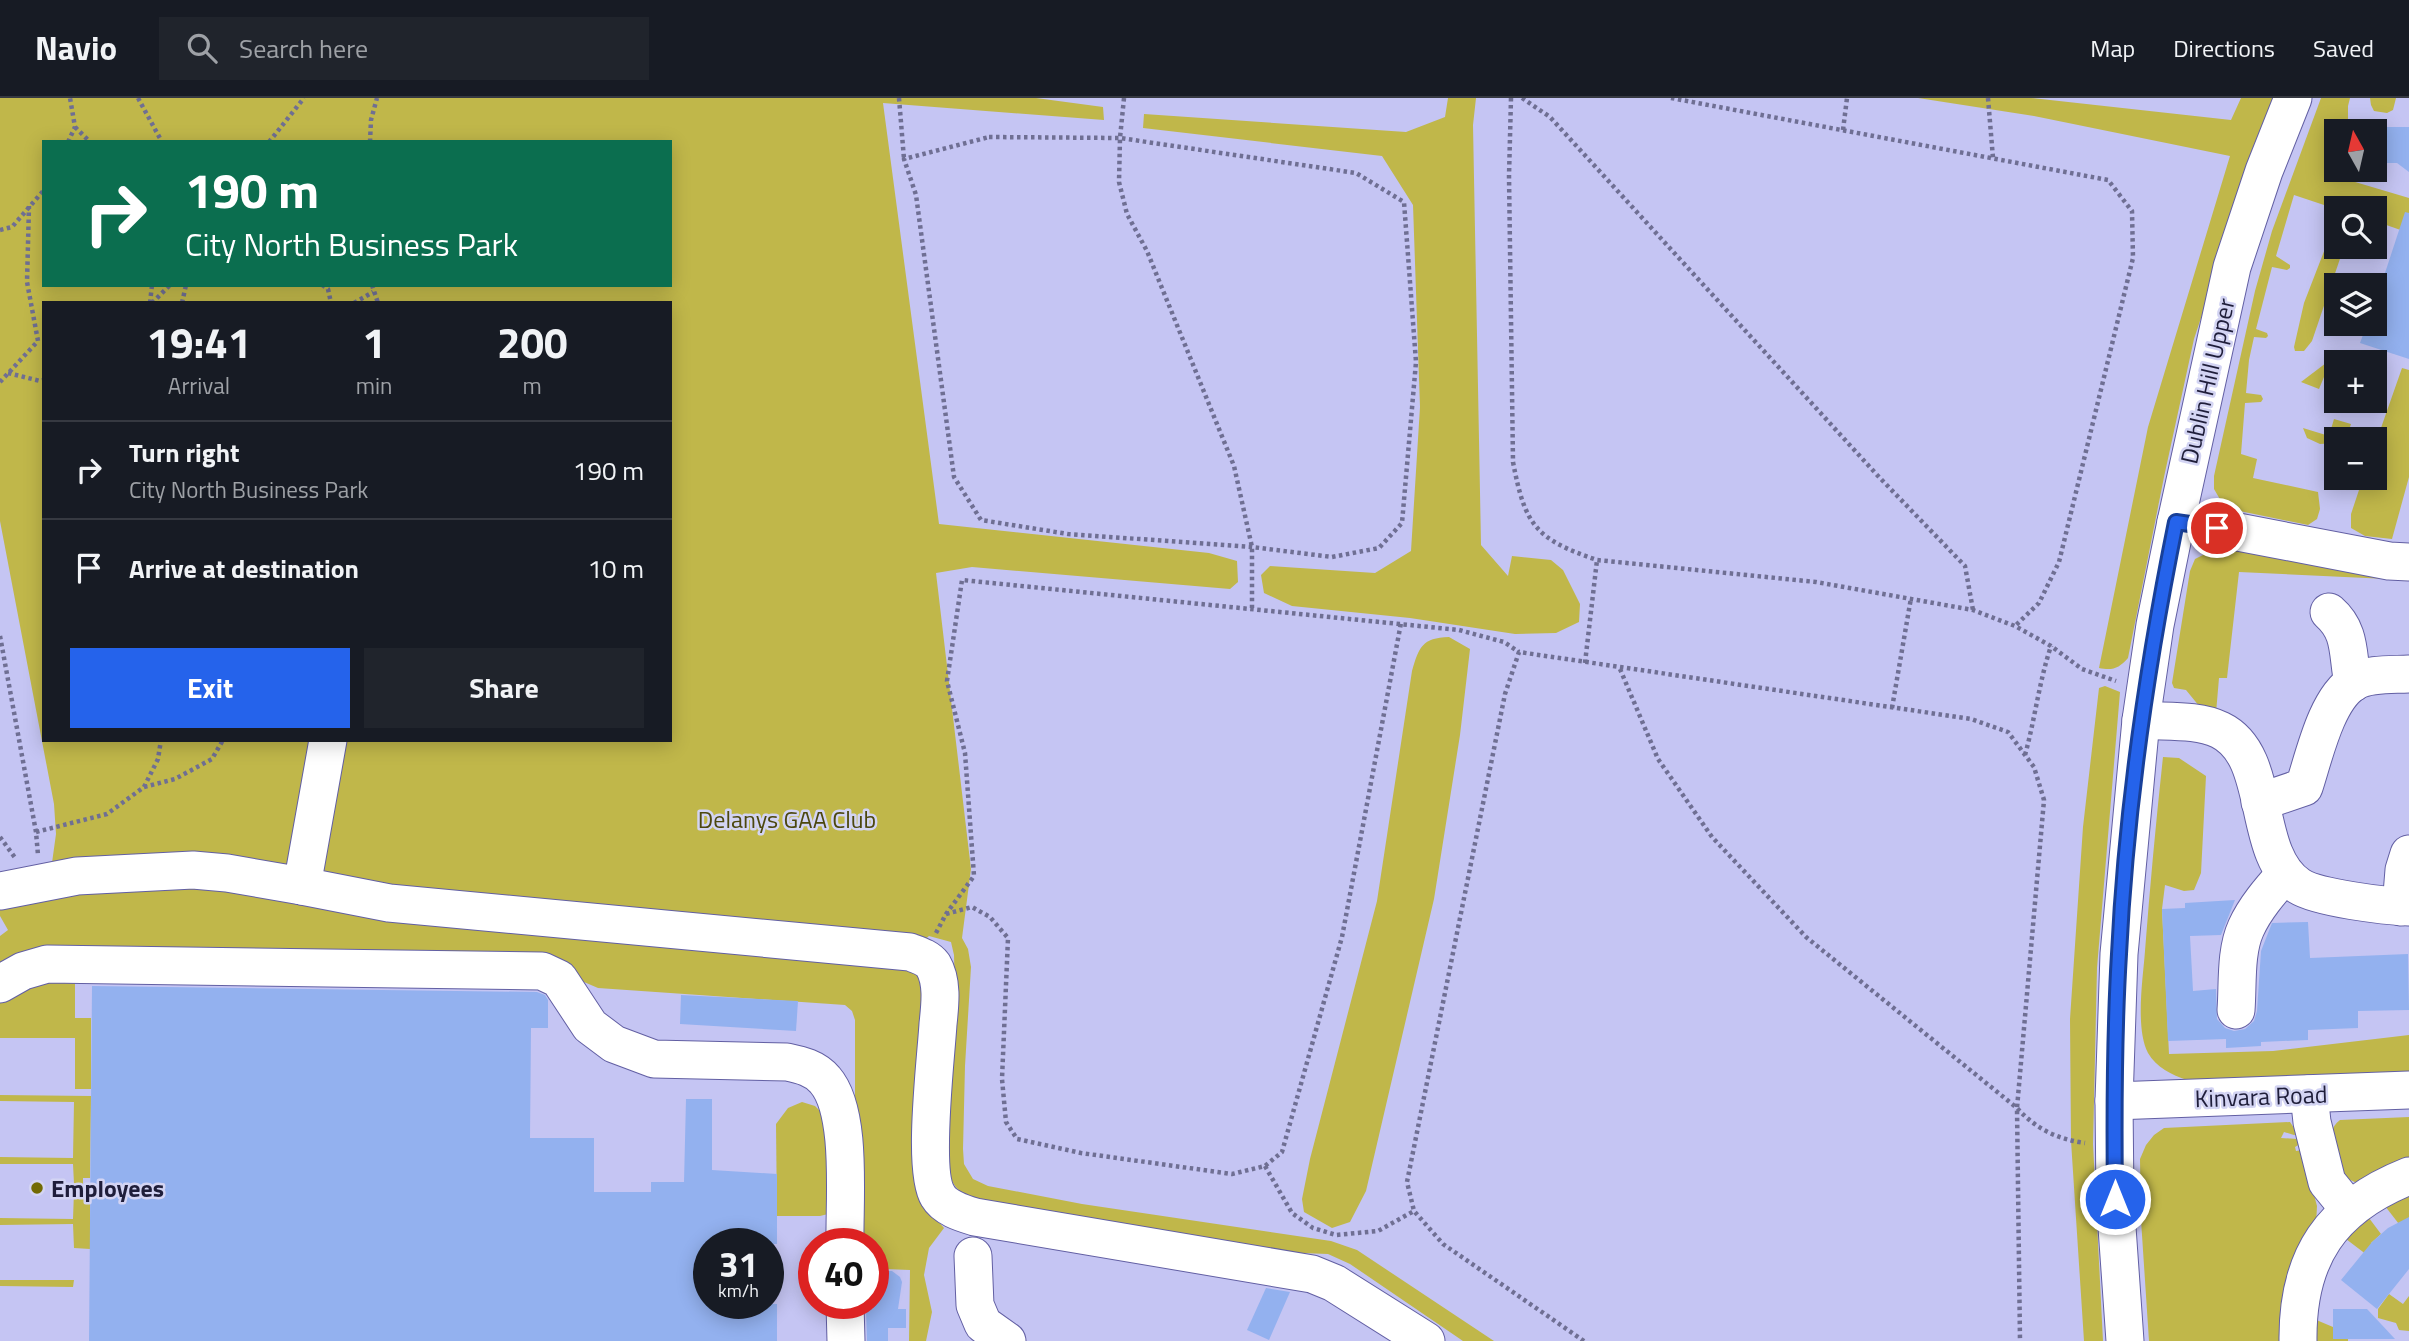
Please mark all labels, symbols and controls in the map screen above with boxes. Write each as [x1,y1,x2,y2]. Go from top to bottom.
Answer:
search box [159,17,649,80]
text: Navio [35,23,117,73]
icon: search [183,29,221,67]
text: Search here [239,29,368,68]
text: Map [2090,30,2135,66]
text: Directions [2173,30,2275,66]
text: Saved [2313,30,2374,66]
north arrow [2324,119,2387,182]
map controls [2324,119,2387,490]
text: 190 m [185,152,319,227]
icon: right [70,168,161,259]
button: search [2324,196,2387,259]
text: City North Business Park [185,220,518,268]
button: layers [2324,273,2387,336]
street label: Dublin Hill Upper [2170,295,2244,467]
text: 19:41 [146,310,251,374]
text: 1 [362,310,386,374]
text: 200 [497,310,567,374]
button: + [2324,350,2387,413]
text: Arrival [168,368,230,403]
text: min [356,368,392,403]
text: m [523,368,542,403]
button: − [2324,427,2387,490]
text: Turn right [129,433,240,472]
icon: right [70,451,108,489]
text: 190 m [573,451,644,490]
text: City North Business Park [129,472,368,507]
pin [2187,498,2247,558]
icon: arrive [2198,509,2236,547]
icon: arrive [70,549,108,587]
text: Arrive at destination [129,549,359,588]
text: 10 m [587,549,644,588]
button: Exit [70,648,350,728]
button: Share [364,648,644,728]
park label: Delanys GAA Club [698,801,876,837]
street label: Kinvara Road [2194,1076,2328,1116]
position arrow [2078,1162,2152,1236]
place label: Employees [51,1170,164,1206]
marker: Employees [29,1180,45,1196]
speed limit sign: 40 [798,1228,889,1319]
text: 31 [719,1237,758,1291]
text: km/h [718,1277,759,1304]

